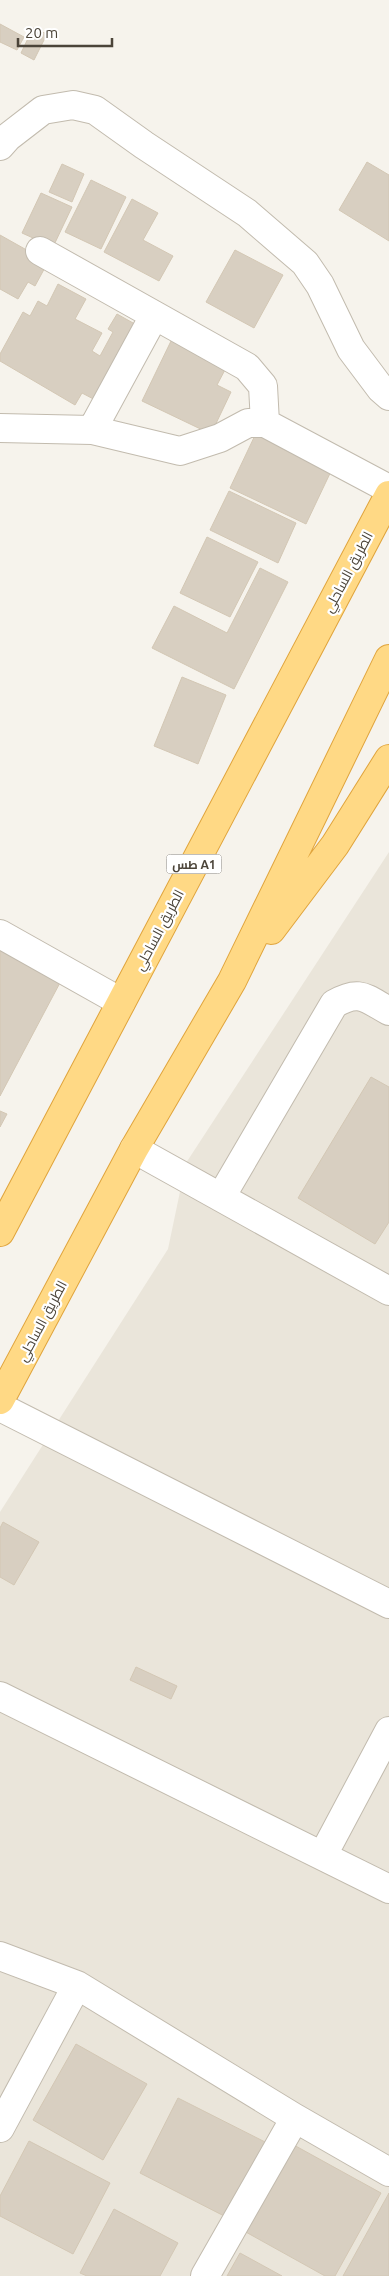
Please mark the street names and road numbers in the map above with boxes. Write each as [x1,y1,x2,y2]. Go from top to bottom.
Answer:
street label: الطريق الساحلي [320,529,380,617]
road number: طس A1 [166,854,222,874]
street label: الطريق الساحلي [131,887,191,975]
street label: الطريق الساحلي [14,1278,74,1366]

